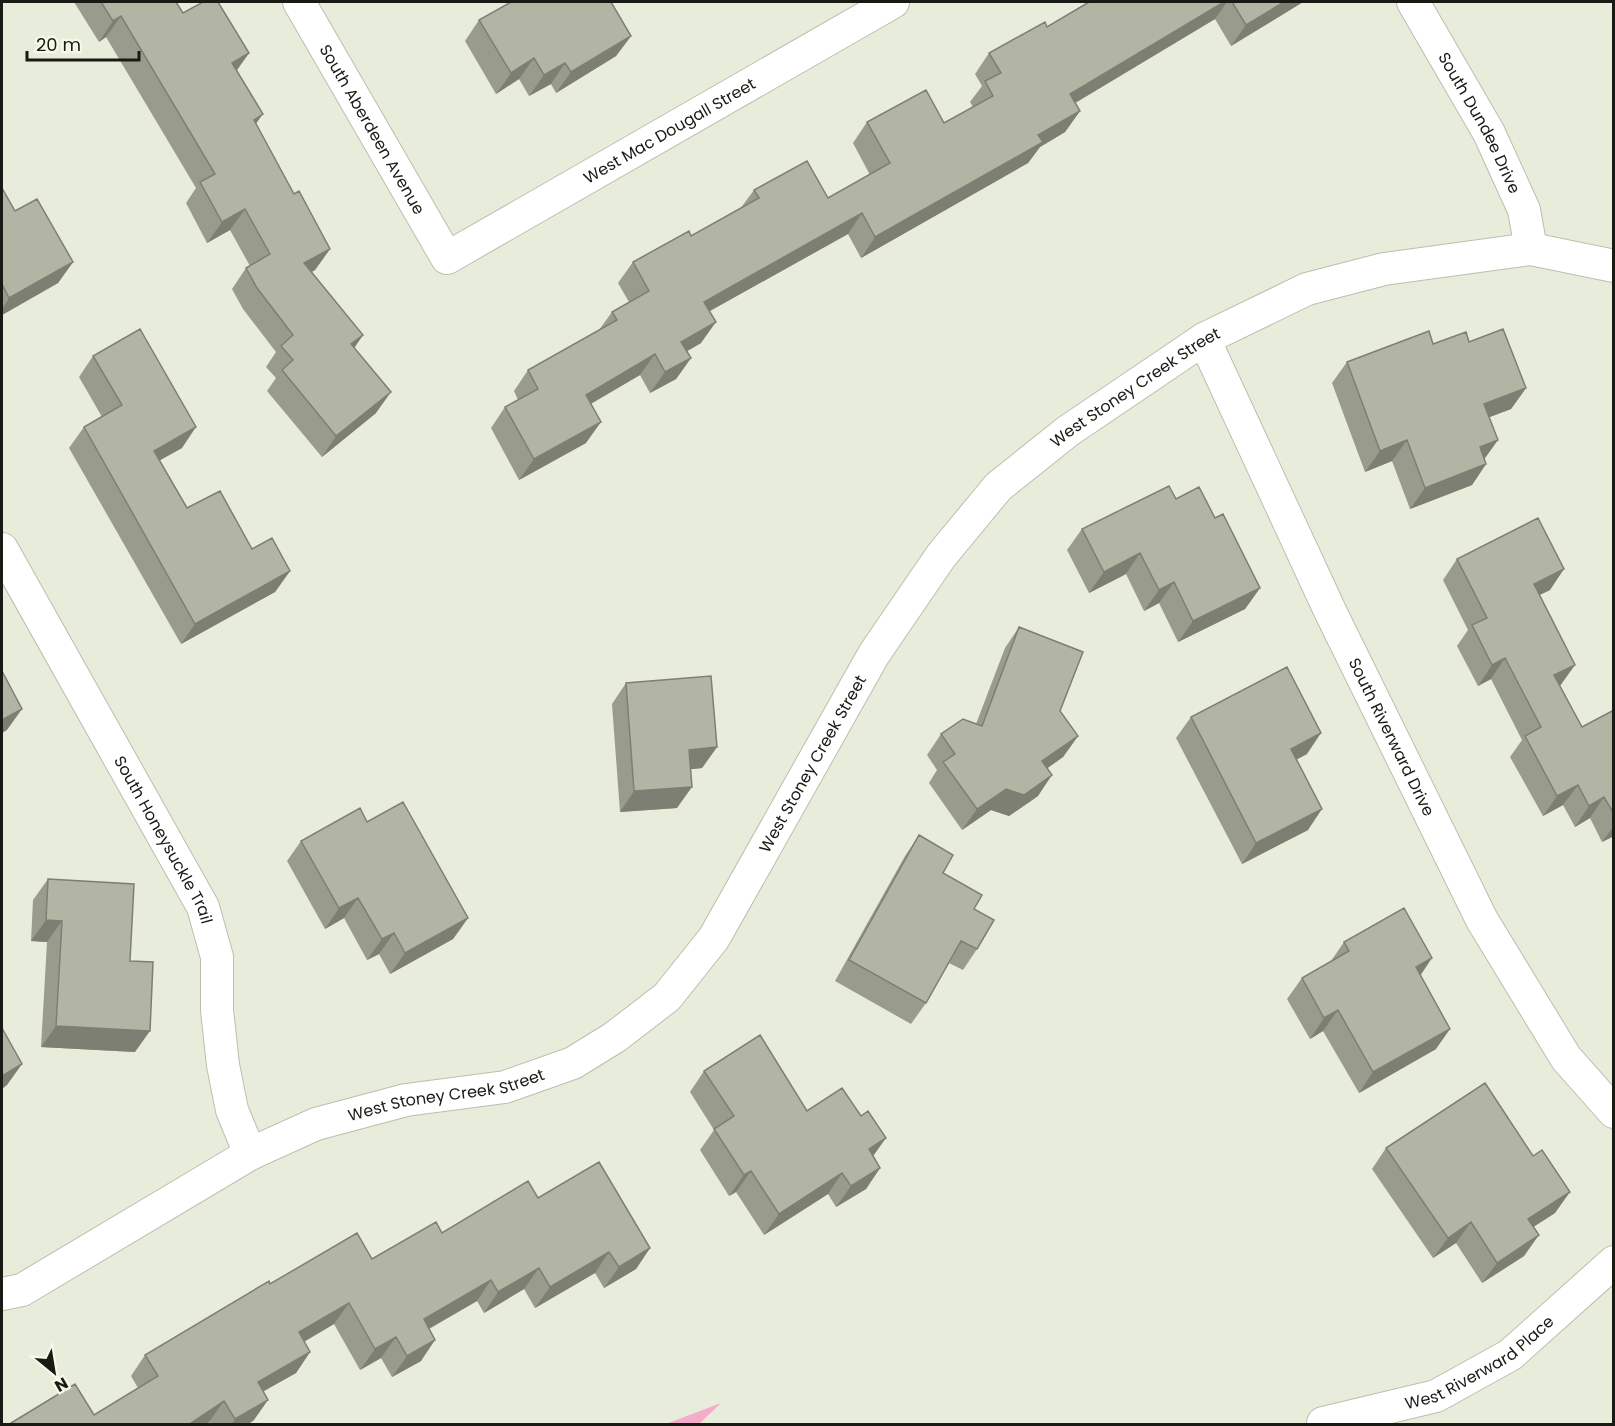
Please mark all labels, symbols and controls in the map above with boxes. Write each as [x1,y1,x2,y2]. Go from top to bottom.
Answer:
scale bar [27,24,140,62]
text: 20 m [36,32,81,57]
street label: South Aberdeen Avenue [314,40,430,219]
street label: South Dundee Drive [1432,48,1526,197]
street label: West Mac Dougall Street [579,72,760,189]
street label: West Stoney Creek Street [1046,322,1224,453]
street label: South Riverward Drive [1343,654,1440,820]
street label: West Stoney Creek Street [753,671,872,857]
street label: South Honeysuckle Trail [108,752,218,926]
street label: West Stoney Creek Street [345,1063,548,1127]
street label: West Riverward Place [1403,1310,1559,1415]
north arrow [24,1342,84,1402]
text: N [50,1372,72,1398]

